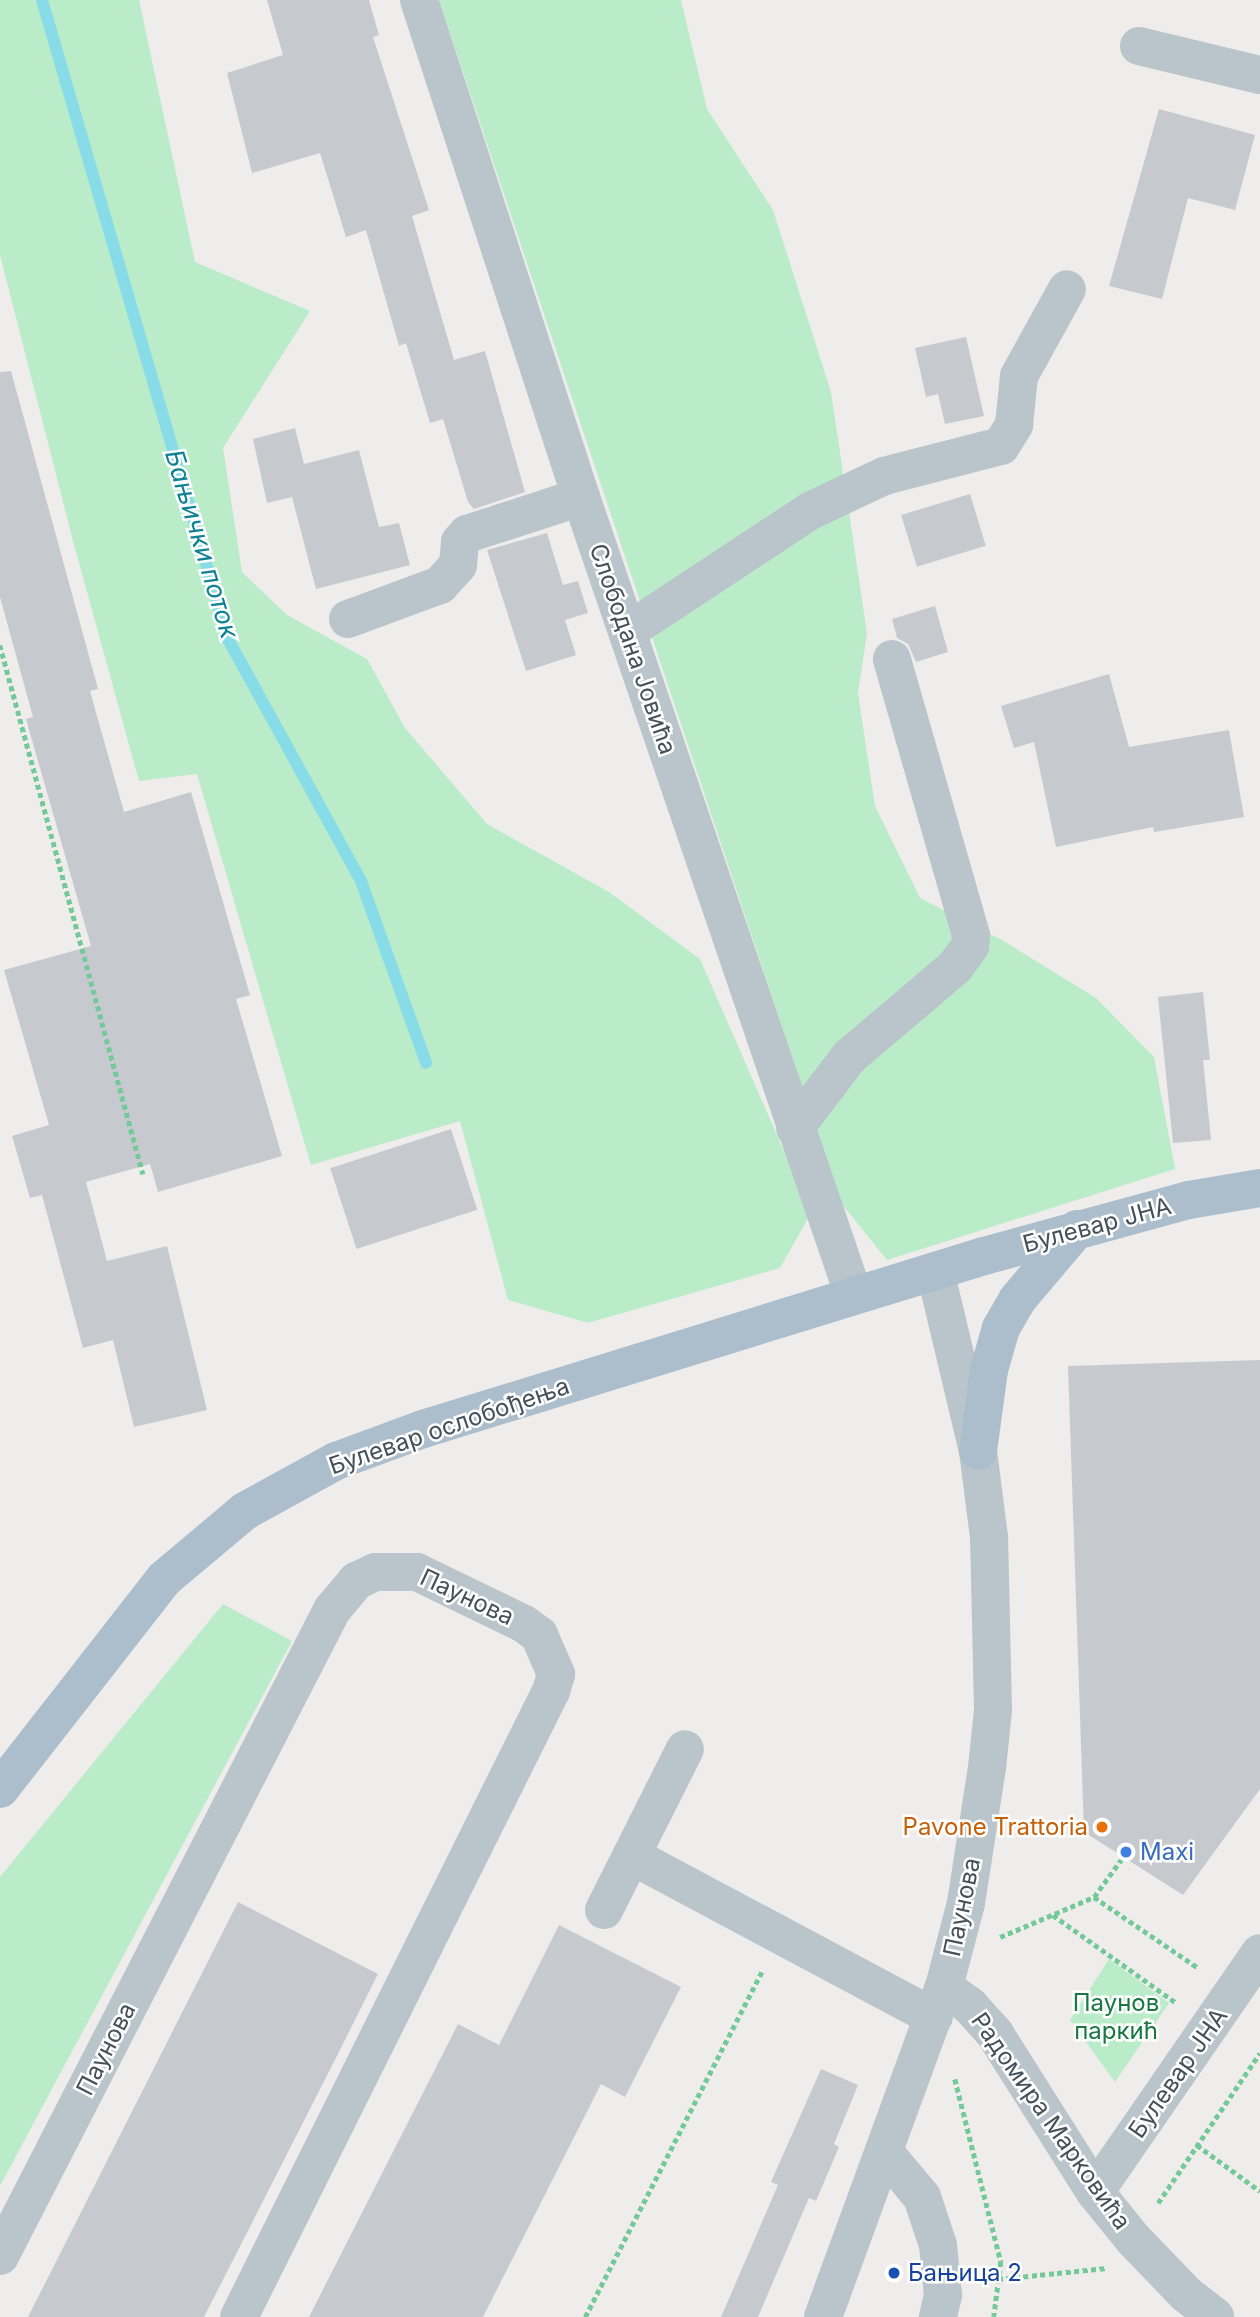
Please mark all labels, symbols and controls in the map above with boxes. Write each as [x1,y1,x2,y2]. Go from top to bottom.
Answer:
water label: Бањички поток [158,446,246,642]
street label: Слободана Јовића [583,540,683,758]
street label: Булевар ЈНА [1020,1191,1174,1259]
street label: Булевар ослобођења [325,1371,573,1481]
street label: Паунова [416,1563,518,1631]
place label: Pavone Trattoria [903,1813,1088,1841]
marker: Pavone Trattoria [1094,1819,1110,1835]
place label: Maxi [1140,1838,1194,1866]
marker: Maxi [1118,1844,1134,1860]
street label: Паунова [938,1855,986,1959]
park label: Паунов паркић [1073,1989,1159,2045]
street label: Паунова [70,1998,142,2100]
street label: Булевар ЈНА [1123,2002,1233,2144]
street label: Радомира Марковића [965,2007,1137,2235]
place label: Бањица 2 [908,2259,1022,2287]
marker: Бањица 2 [886,2265,902,2281]

